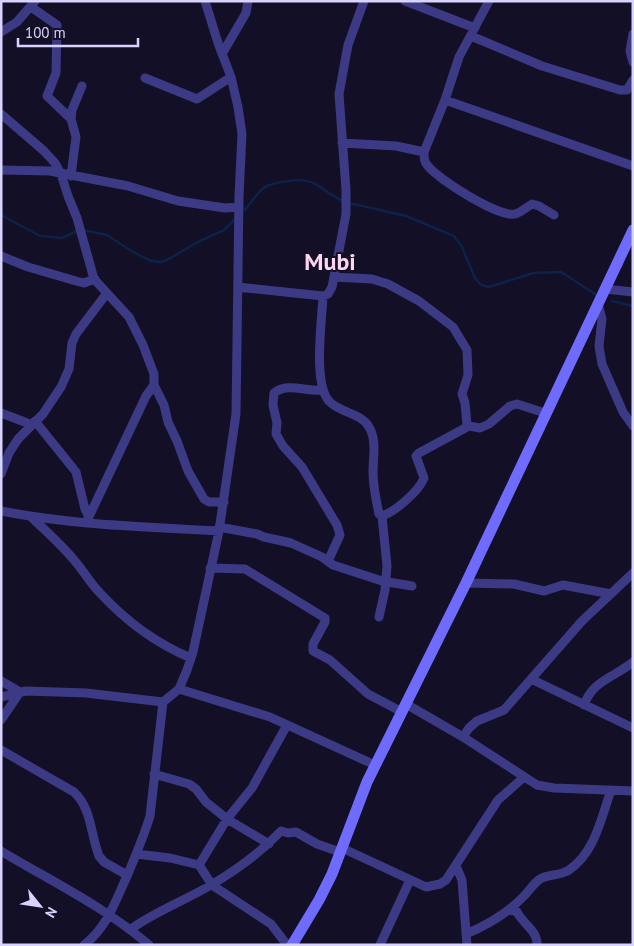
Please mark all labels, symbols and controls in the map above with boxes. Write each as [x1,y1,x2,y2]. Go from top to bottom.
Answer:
scale bar [18,15,138,47]
text: 100 m [25,23,66,42]
district label: Mubi [304,246,356,277]
north arrow [15,881,65,931]
text: N [41,904,61,921]

